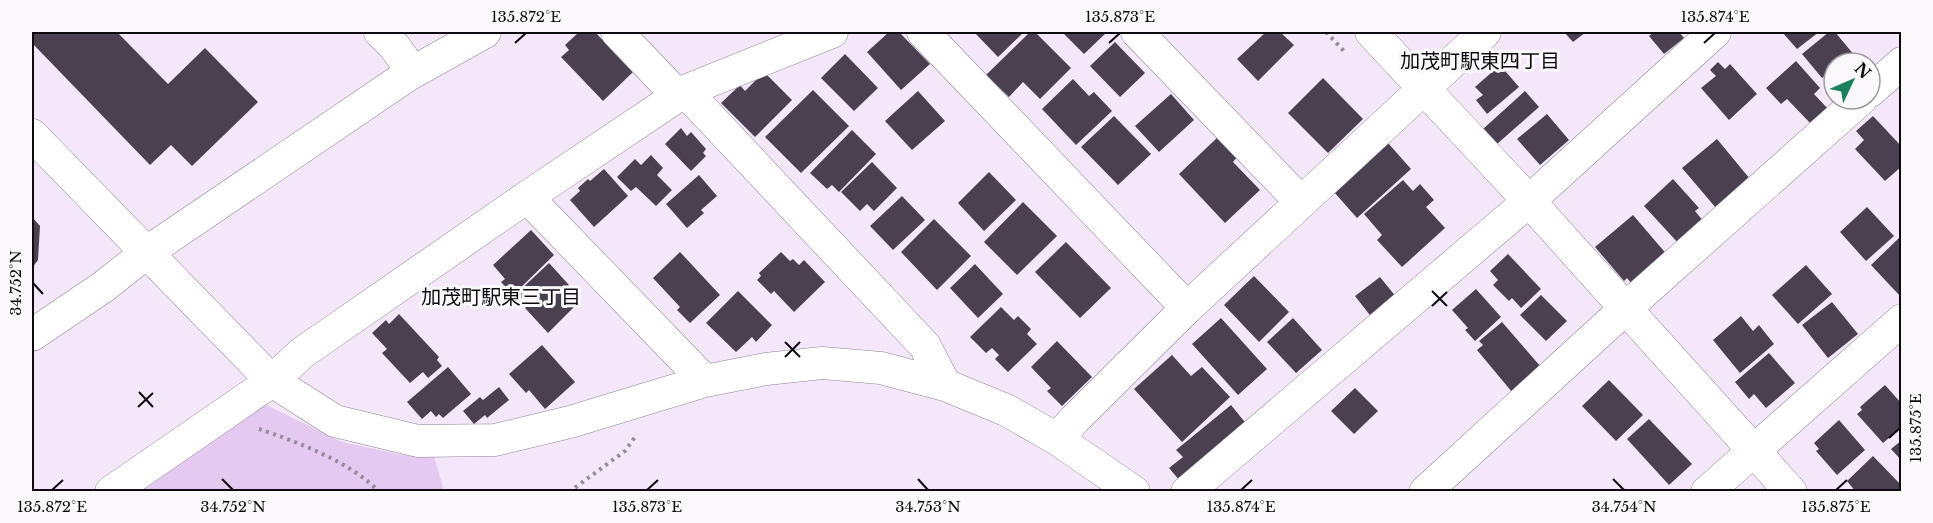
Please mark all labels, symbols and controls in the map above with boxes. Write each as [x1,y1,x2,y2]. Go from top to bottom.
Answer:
text: 135.872°E [491,7,561,26]
text: 135.873°E [1085,7,1155,26]
text: 135.874°E [1680,7,1750,26]
district label: 加茂町駅東四丁目 [1400,49,1560,73]
north arrow [1822,51,1882,111]
text: N [1850,58,1875,83]
text: 34.752°N [6,250,25,316]
district label: 加茂町駅東三丁目 [421,285,581,309]
text: 135.875°E [1906,393,1925,463]
text: 135.872°E [17,497,87,516]
text: 34.752°N [200,497,266,516]
text: 135.873°E [612,497,682,516]
text: 34.753°N [895,497,961,516]
text: 135.874°E [1206,497,1276,516]
text: 34.754°N [1592,497,1656,516]
text: 135.875°E [1801,497,1871,516]

